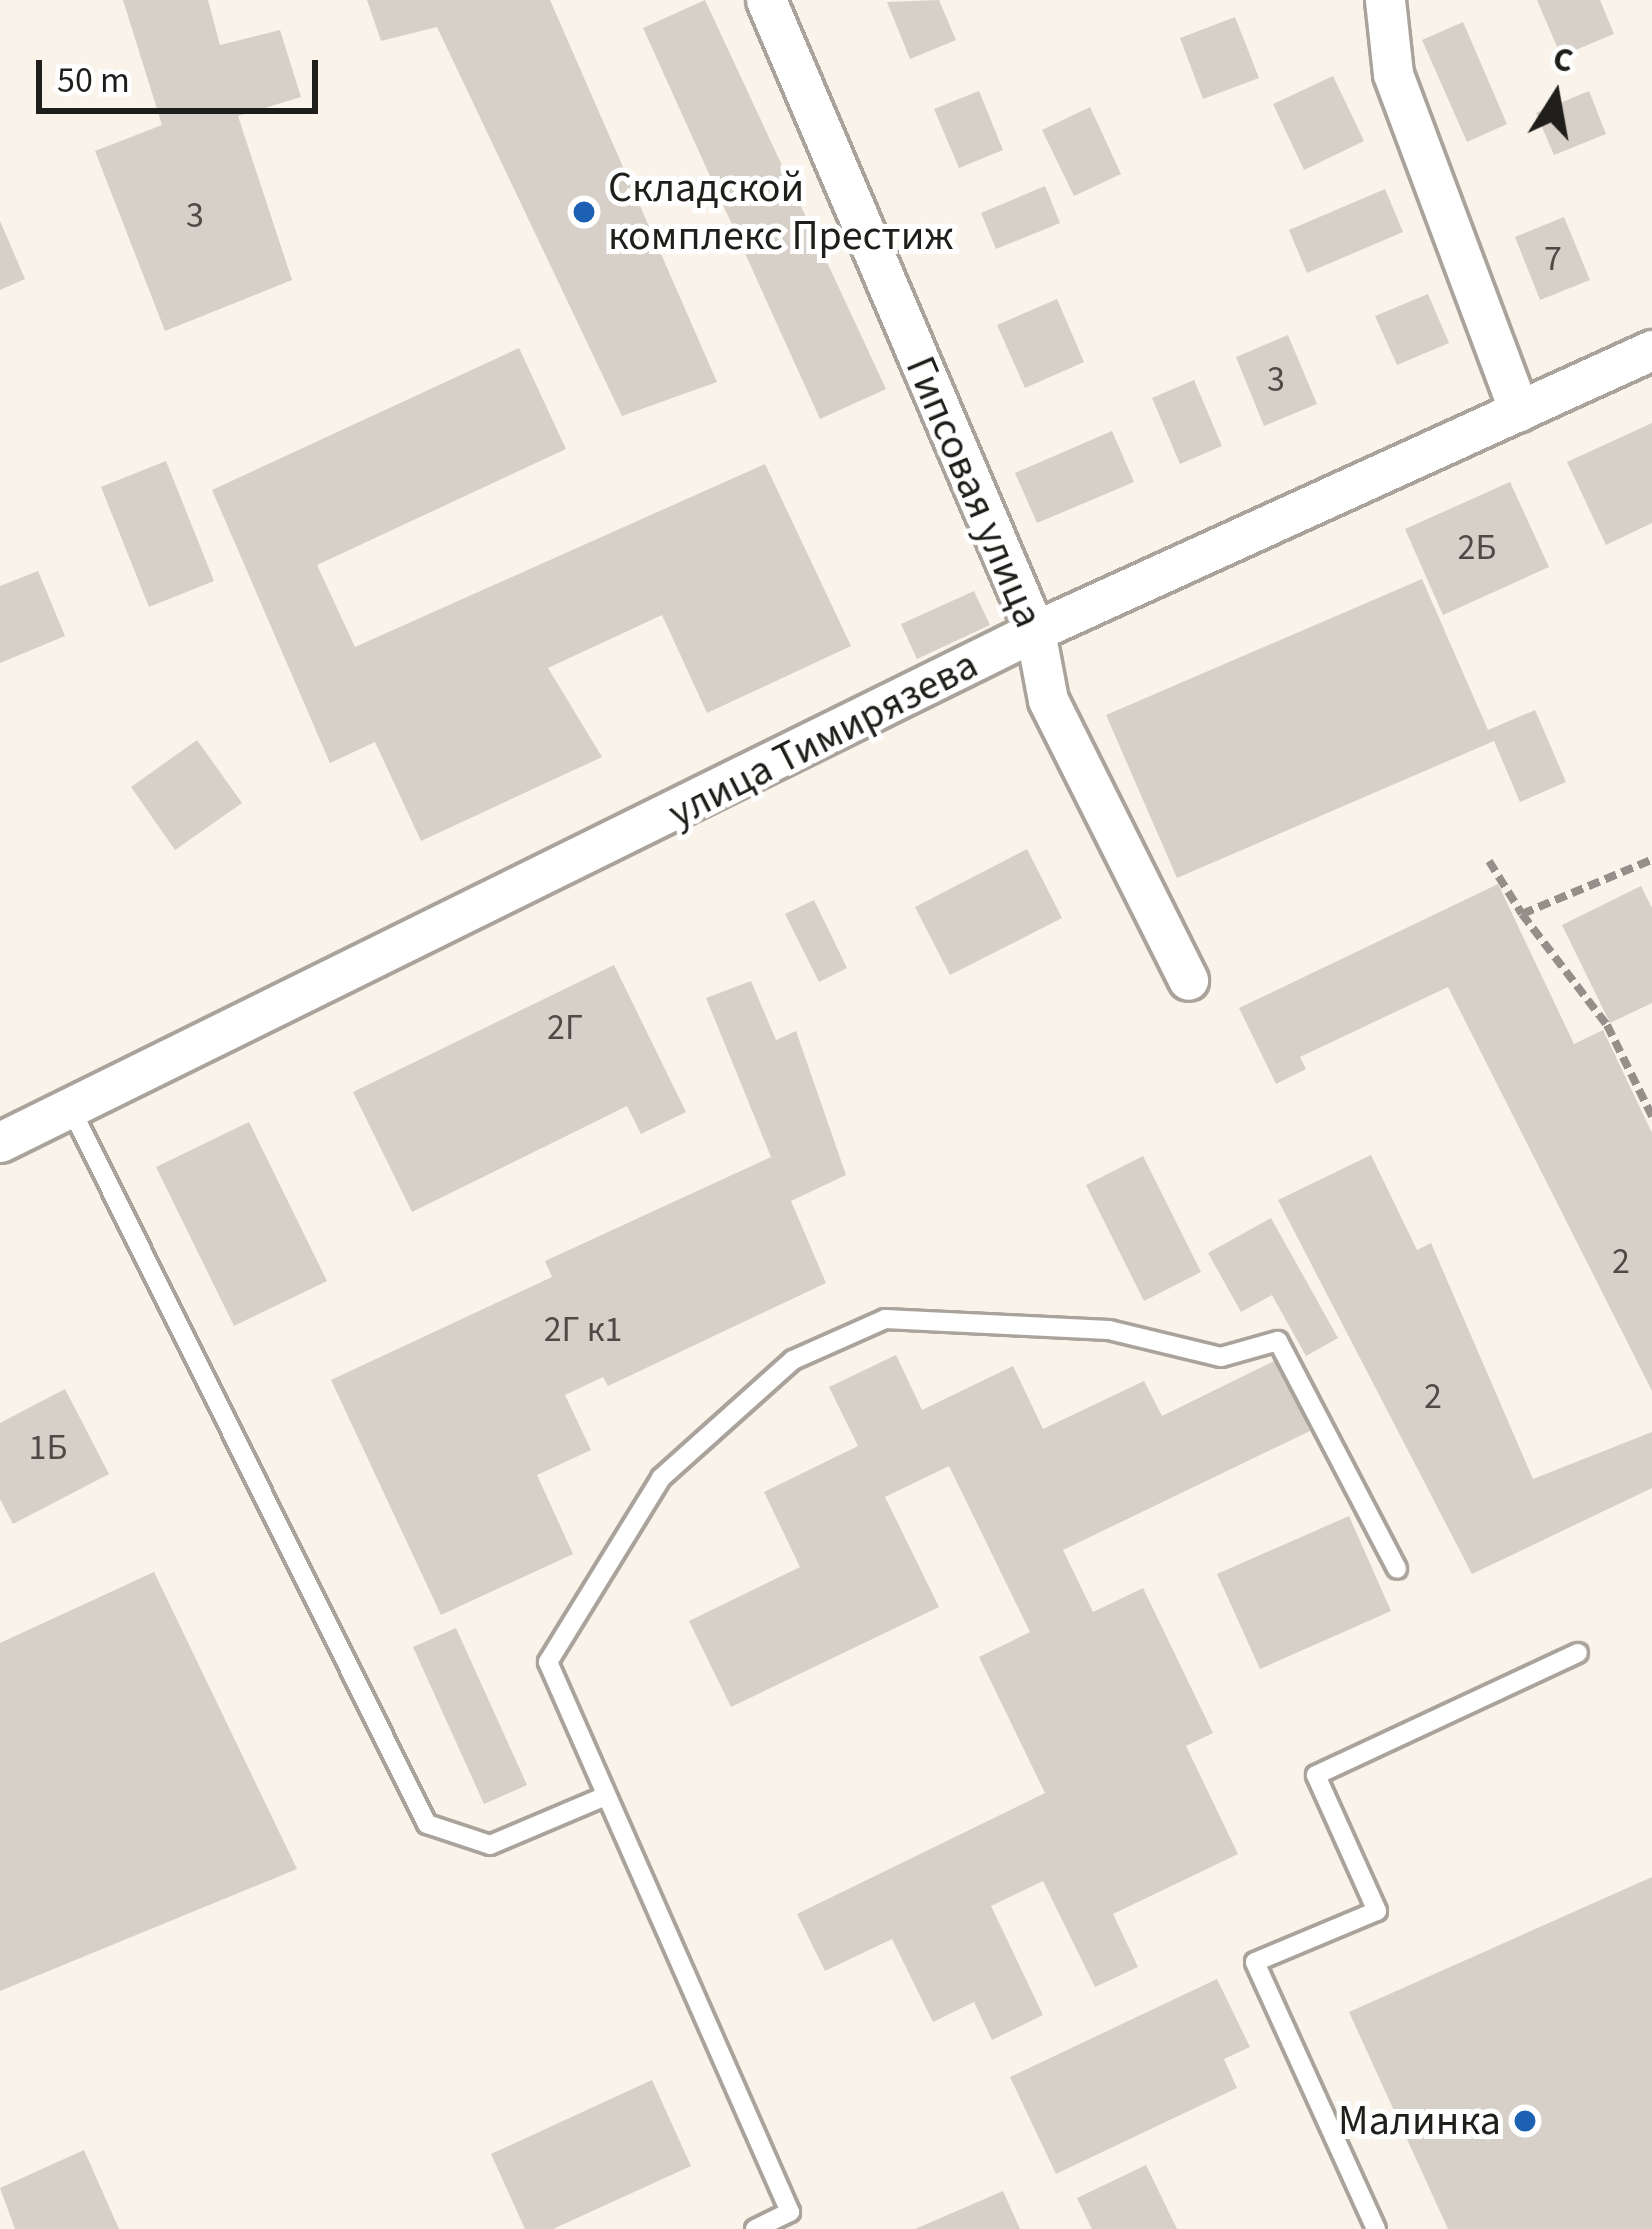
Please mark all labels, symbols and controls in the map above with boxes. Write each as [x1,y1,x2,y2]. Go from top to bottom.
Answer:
text: С [1549,35,1577,85]
scale bar [42,36,324,110]
north arrow [1496,36,1616,156]
text: 50 m [57,55,130,106]
place label: Складской комплекс Престиж [608,163,953,262]
house number: 3 [186,194,204,238]
marker: Складской комплекс Престиж [571,199,597,225]
house number: 7 [1544,237,1562,281]
street label: Гипсовая улица [894,349,1054,635]
house number: 3 [1267,358,1285,402]
house number: 2Б [1458,526,1496,570]
street label: улица Тимирязева [660,639,986,839]
house number: 2Г [547,1006,583,1050]
house number: 2 [1612,1240,1630,1284]
house number: 2Г к1 [544,1308,622,1352]
house number: 2 [1424,1375,1442,1419]
house number: 1Б [29,1426,67,1470]
place label: Малинка [1338,2096,1501,2146]
marker: Малинка [1512,2108,1538,2134]

